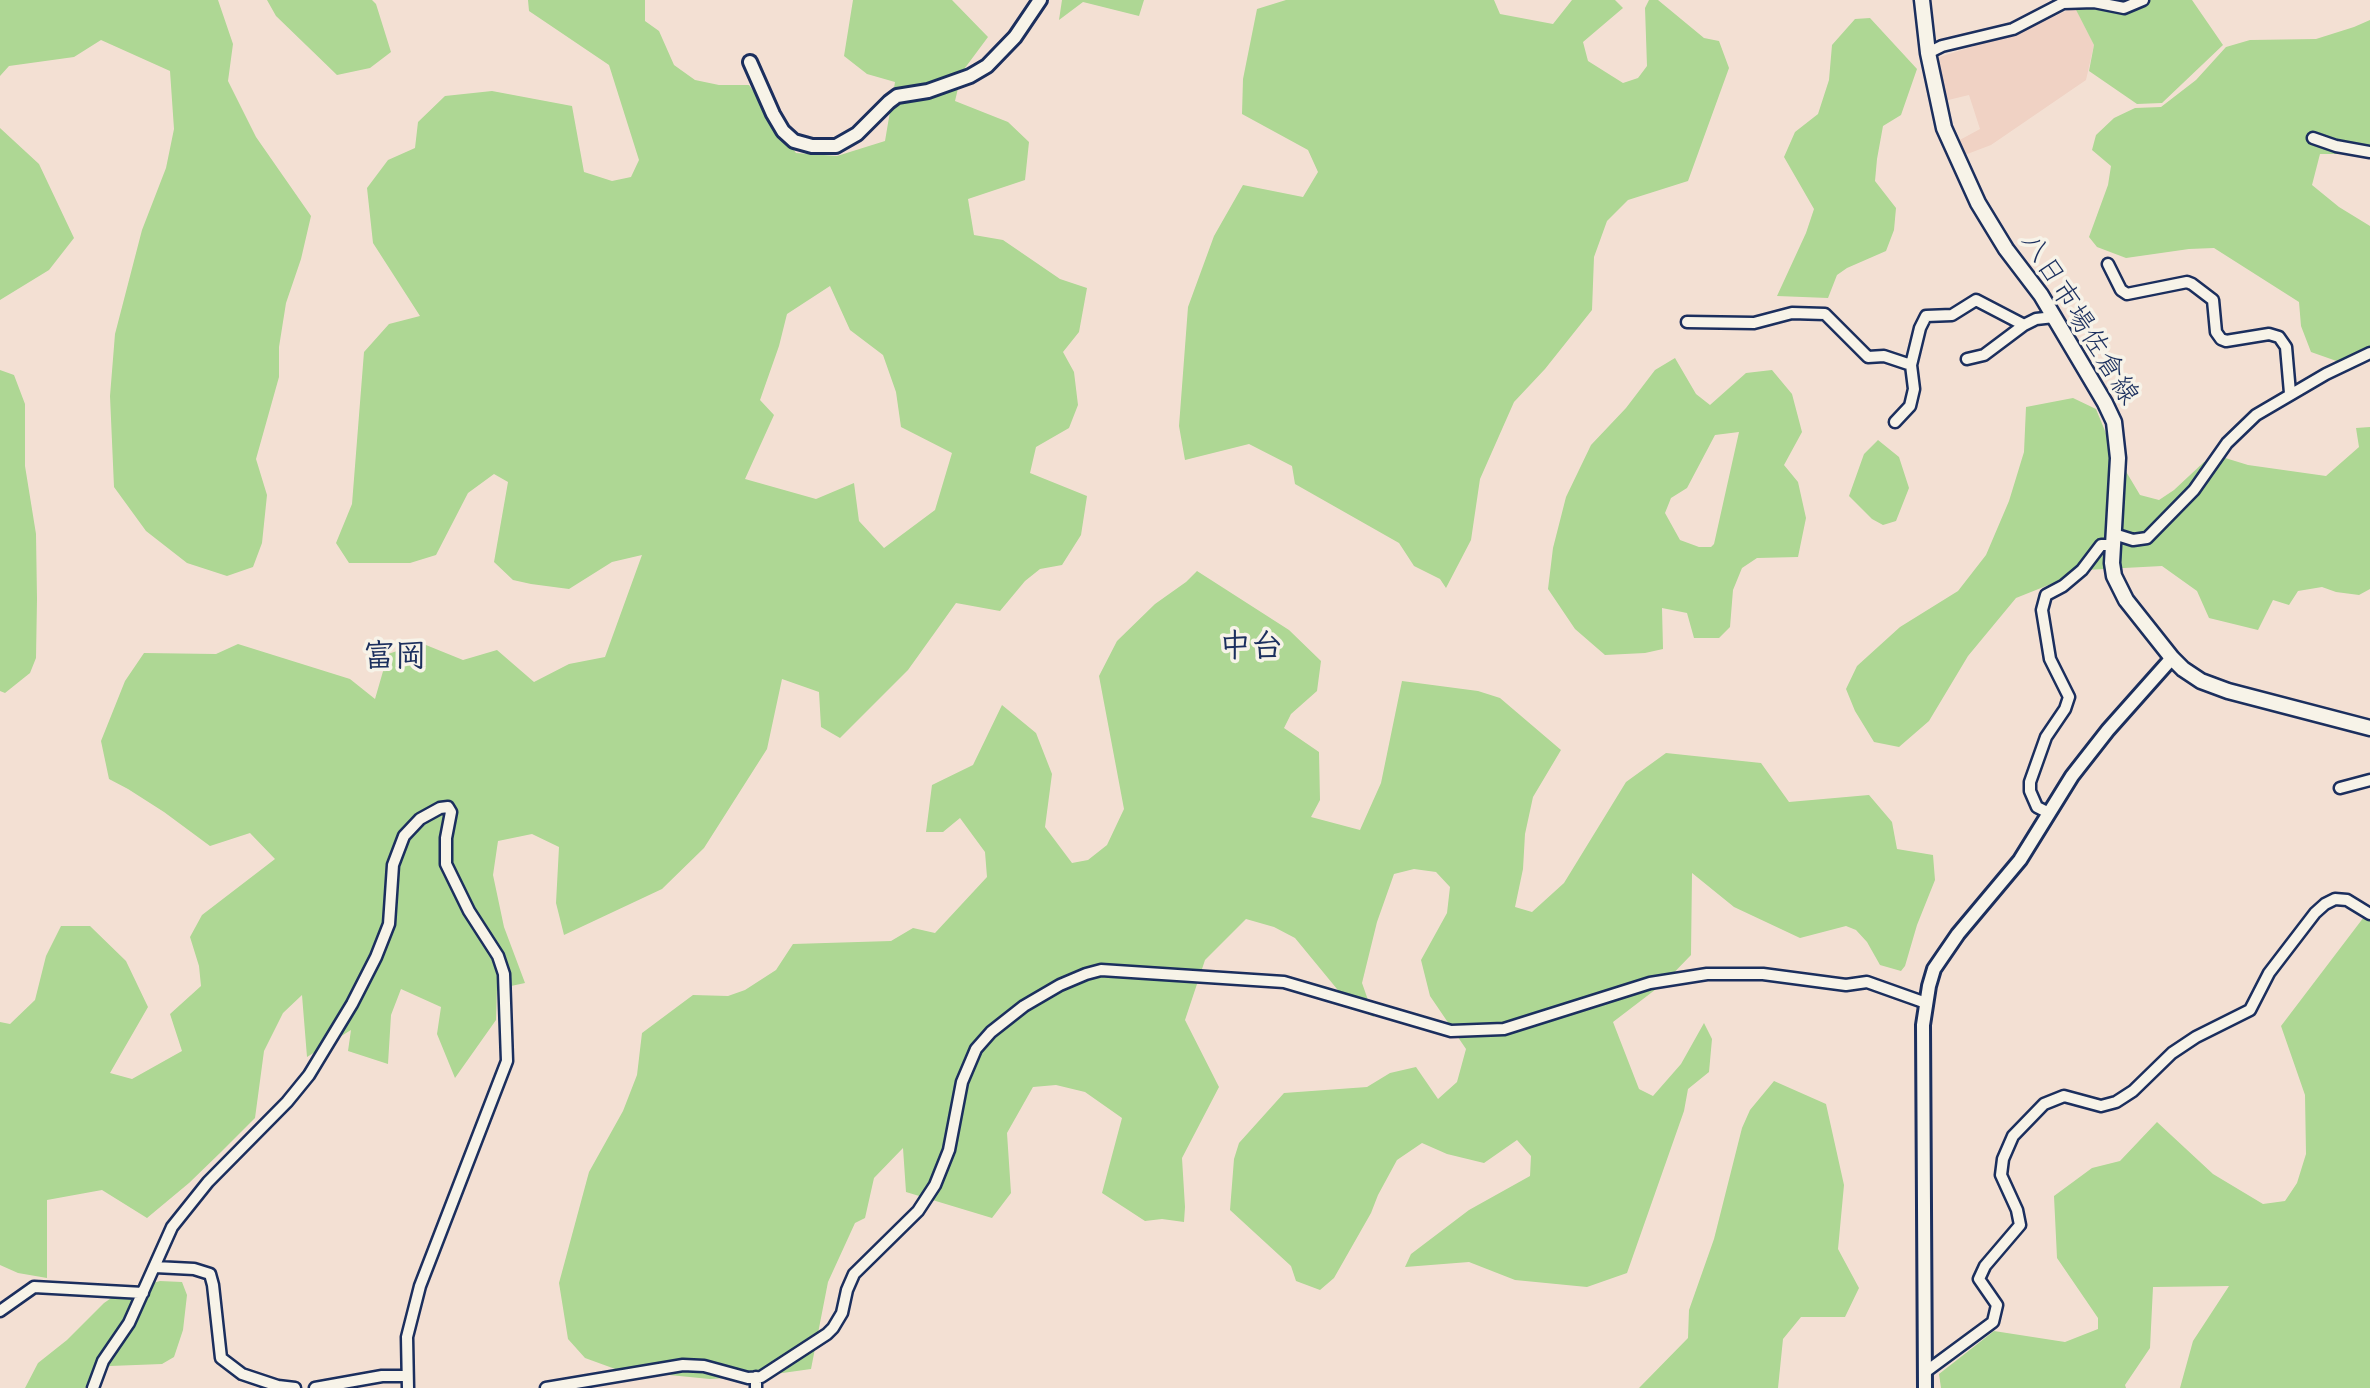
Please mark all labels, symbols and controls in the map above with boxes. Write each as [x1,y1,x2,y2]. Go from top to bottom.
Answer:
street label: 八日市場佐倉線 [2012,228,2144,412]
district label: 中台 [1219,630,1283,668]
district label: 富岡 [363,640,427,678]

